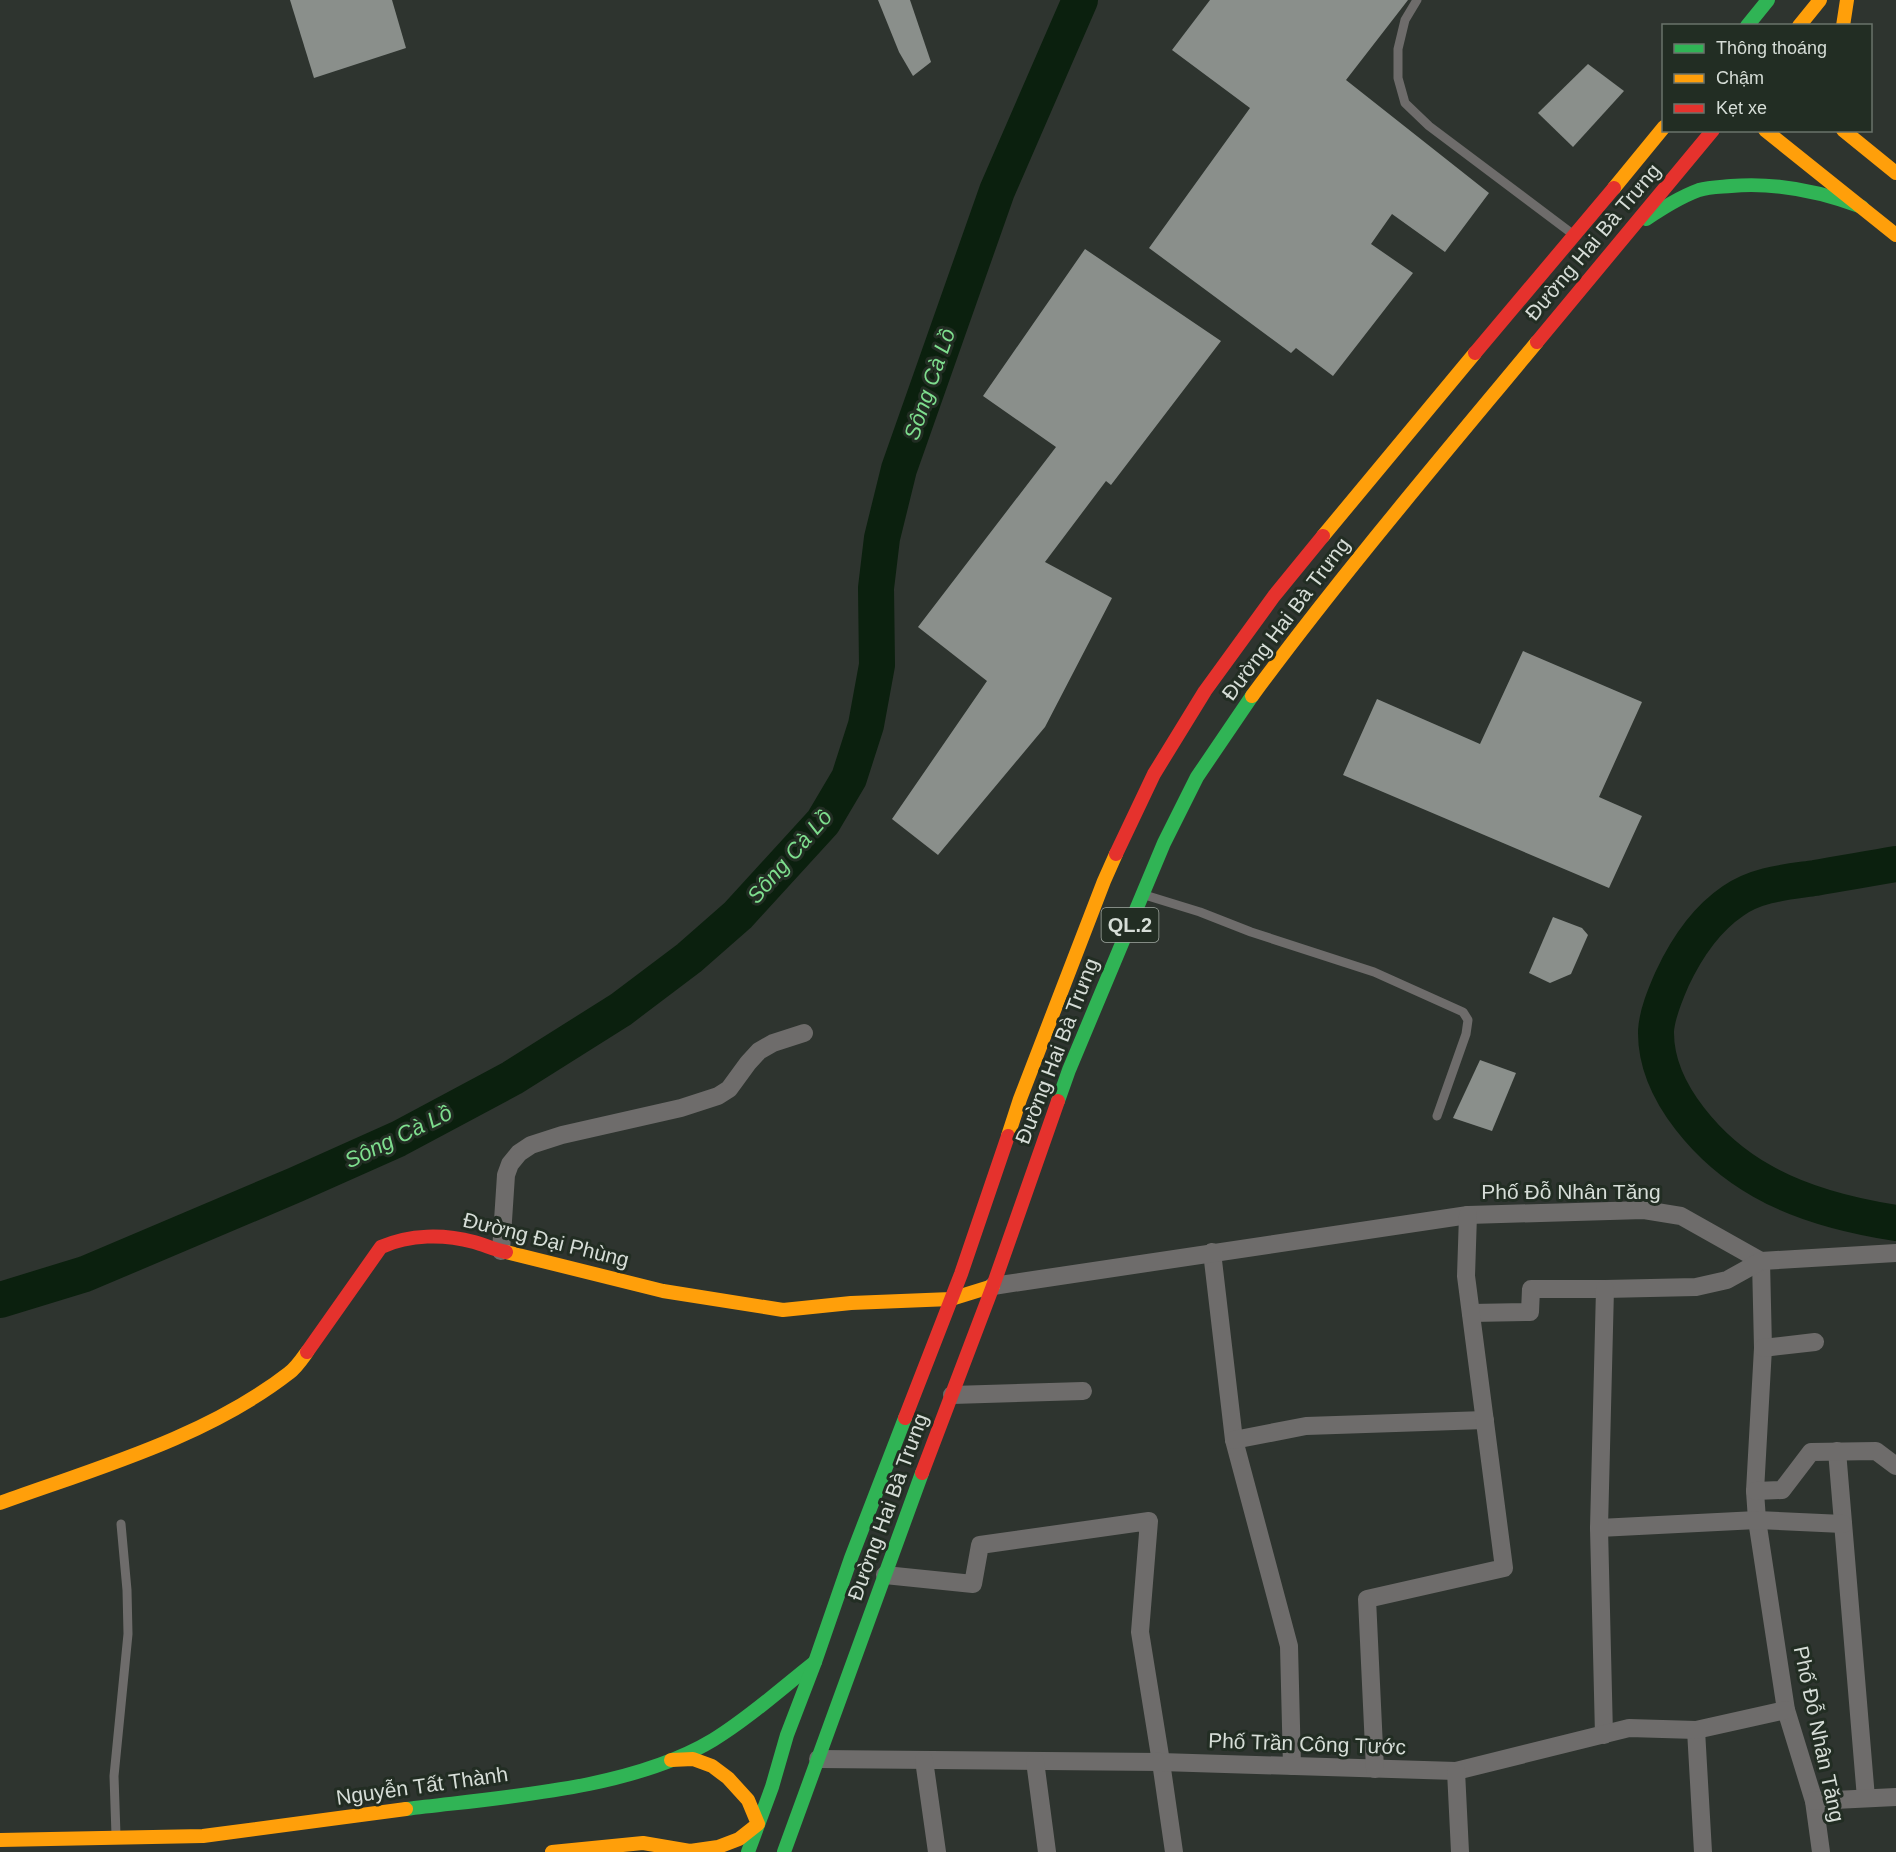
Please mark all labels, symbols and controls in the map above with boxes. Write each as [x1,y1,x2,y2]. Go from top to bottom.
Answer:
legend [1662,24,1872,132]
text: Thông thoáng [1716,38,1827,58]
text: Chậm [1716,68,1764,88]
text: Kẹt xe [1716,98,1767,118]
street label: Đường Hai Bà Trưng [1520,159,1665,325]
water label: Sông Cà Lồ [899,325,960,443]
street label: Đường Hai Bà Trưng [1217,533,1354,704]
water label: Sông Cà Lồ [742,804,837,908]
road number: QL.2 [1102,908,1158,942]
street label: Đường Hai Bà Trưng [1010,955,1103,1147]
water label: Sông Cà Lồ [341,1100,456,1173]
street label: Phố Đỗ Nhân Tăng [1481,1180,1661,1203]
street label: Đường Đại Phùng [461,1208,632,1271]
street label: Đường Hai Bà Trưng [843,1410,932,1603]
street label: Phố Đỗ Nhân Tăng [1790,1644,1849,1824]
street label: Phố Trần Công Tước [1208,1729,1406,1758]
street label: Nguyễn Tất Thành [335,1762,509,1809]

